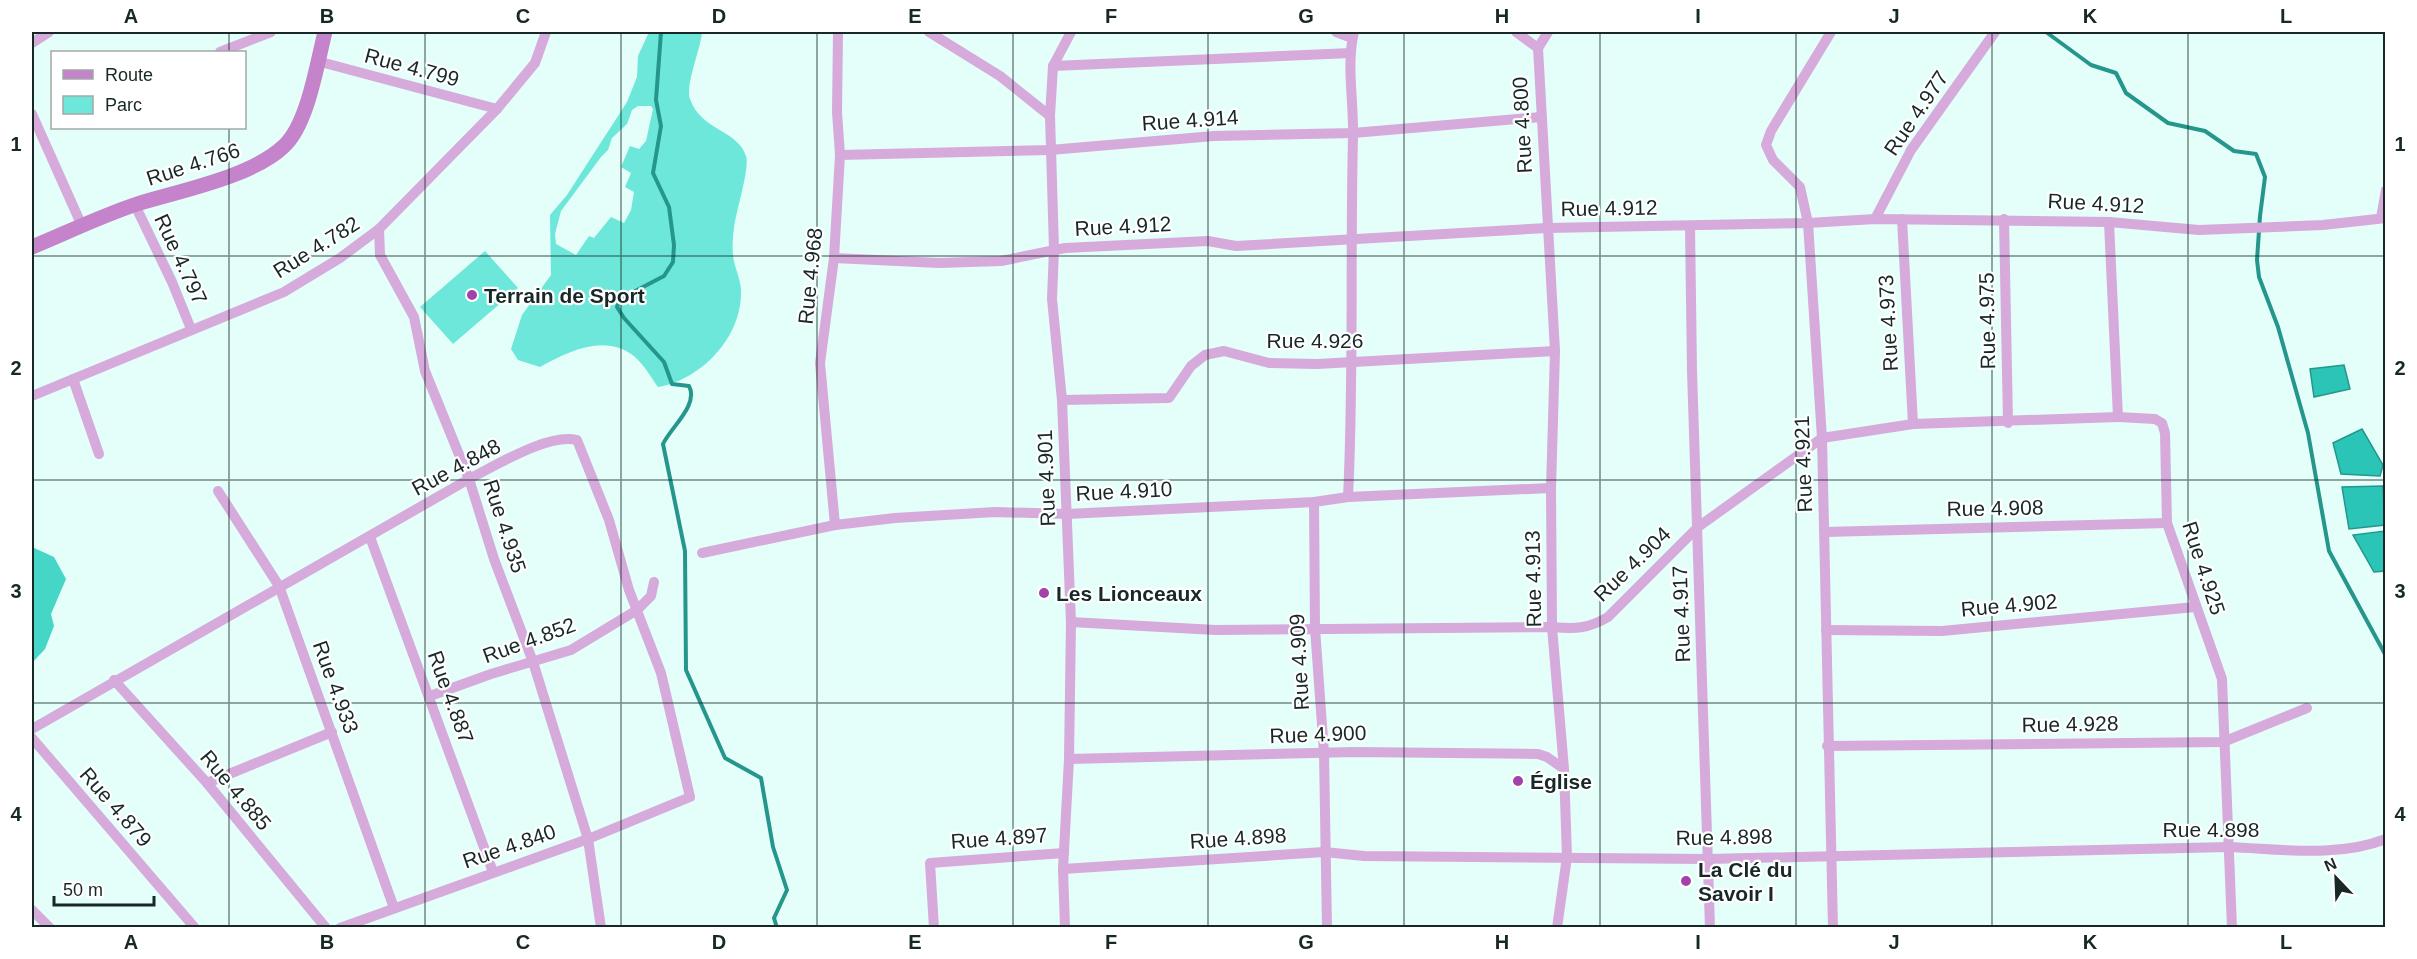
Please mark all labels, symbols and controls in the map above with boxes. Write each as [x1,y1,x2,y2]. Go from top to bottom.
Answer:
text: A [124,5,138,27]
text: B [320,5,334,27]
text: C [516,5,530,27]
text: D [712,5,726,27]
text: E [908,5,922,27]
text: F [1105,5,1117,27]
text: G [1298,5,1314,27]
text: H [1495,5,1509,27]
text: I [1695,5,1701,27]
text: J [1888,5,1900,27]
text: K [2083,5,2098,27]
text: L [2280,5,2292,27]
street label: Rue 4.799 [362,43,462,91]
legend [51,51,246,129]
text: Route [105,65,153,85]
street label: Rue 4.977 [1879,66,1953,160]
street label: Rue 4.800 [1508,76,1536,174]
text: Parc [105,95,142,115]
street label: Rue 4.914 [1141,105,1239,135]
text: 1 [10,133,22,155]
text: 1 [2394,133,2406,155]
street label: Rue 4.766 [143,138,243,190]
street label: Rue 4.912 [2047,189,2145,217]
street label: Rue 4.912 [1560,196,1658,220]
street label: Rue 4.797 [150,210,212,308]
street label: Rue 4.782 [269,212,363,282]
street label: Rue 4.912 [1074,212,1172,240]
street label: Rue 4.968 [793,227,827,325]
street label: Rue 4.975 [1975,272,1999,370]
street label: Rue 4.973 [1874,274,1902,372]
place label: Terrain de Sport [484,284,645,307]
marker: Terrain de Sport [465,288,479,302]
street label: Rue 4.926 [1267,329,1363,352]
text: 2 [10,357,22,379]
text: 2 [2394,357,2406,379]
street label: Rue 4.921 [1790,415,1816,513]
street label: Rue 4.901 [1033,429,1059,527]
street label: Rue 4.848 [408,434,504,500]
street label: Rue 4.935 [479,476,531,576]
street label: Rue 4.910 [1075,477,1173,505]
street label: Rue 4.908 [1946,496,2044,520]
street label: Rue 4.925 [2178,518,2230,618]
street label: Rue 4.904 [1589,522,1675,606]
street label: Rue 4.913 [1521,530,1545,628]
street label: Rue 4.917 [1668,565,1694,663]
text: 3 [10,580,22,602]
text: 3 [2394,580,2406,602]
place label: Les Lionceaux [1056,582,1202,605]
marker: Les Lionceaux [1037,586,1051,600]
street label: Rue 4.902 [1960,589,2058,621]
street label: Rue 4.852 [480,613,578,667]
street label: Rue 4.909 [1285,613,1313,711]
street label: Rue 4.933 [309,638,363,736]
street label: Rue 4.887 [424,648,478,746]
street label: Rue 4.928 [2021,712,2119,736]
street label: Rue 4.900 [1269,721,1367,747]
street label: Rue 4.885 [196,745,276,835]
street label: Rue 4.879 [76,763,156,851]
place label: Église [1530,770,1592,793]
marker: Église [1511,774,1525,788]
text: 4 [10,803,22,825]
text: 4 [2394,803,2406,825]
street label: Rue 4.898 [2163,818,2259,841]
street label: Rue 4.840 [459,819,559,873]
street label: Rue 4.897 [950,823,1048,853]
street label: Rue 4.898 [1189,823,1287,853]
street label: Rue 4.898 [1675,825,1773,849]
north arrow [2306,848,2366,908]
text: N [2322,855,2339,875]
place label: La Clé du Savoir I [1698,858,1793,905]
scale bar [54,869,154,907]
marker: La Clé du Savoir I [1679,874,1693,888]
text: 50 m [63,880,103,900]
text: A [124,931,138,953]
text: B [320,931,334,953]
text: C [516,931,530,953]
text: D [712,931,726,953]
text: E [908,931,922,953]
text: F [1105,931,1117,953]
text: G [1298,931,1314,953]
text: H [1495,931,1509,953]
text: I [1695,931,1701,953]
text: J [1888,931,1900,953]
text: K [2083,931,2098,953]
text: L [2280,931,2292,953]

